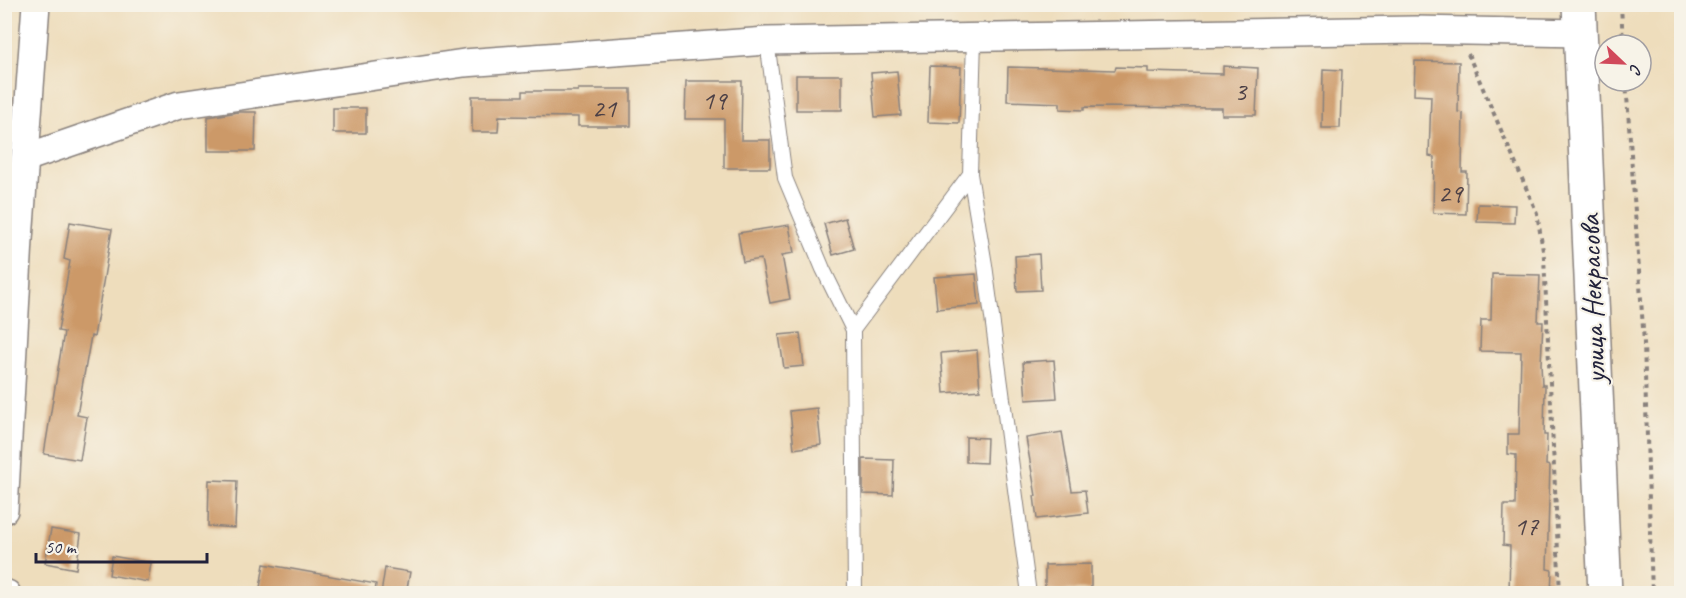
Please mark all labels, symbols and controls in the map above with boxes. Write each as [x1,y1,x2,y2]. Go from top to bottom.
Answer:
north arrow [1593,33,1653,93]
text: С [1624,61,1647,78]
house number: 3 [1234,74,1248,108]
house number: 19 [702,83,728,117]
house number: 21 [592,91,618,125]
house number: 29 [1438,176,1464,210]
street label: улица Некрасова [1570,212,1614,386]
house number: 17 [1514,509,1540,543]
scale bar [36,526,207,564]
text: 50 m [45,536,78,558]

